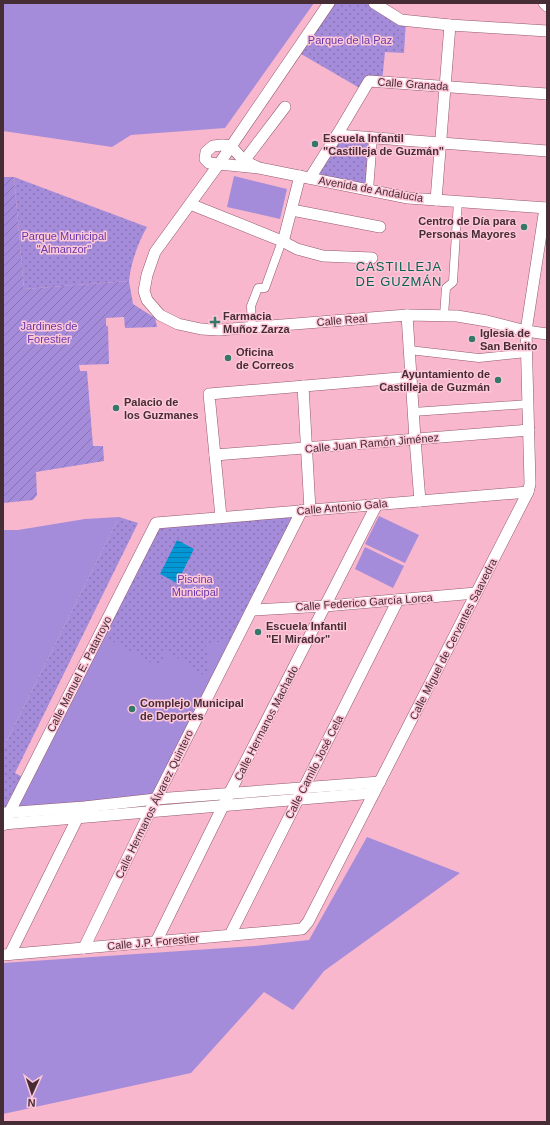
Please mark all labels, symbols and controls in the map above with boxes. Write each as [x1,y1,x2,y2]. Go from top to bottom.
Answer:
park label: Parque de la Paz [308,34,392,46]
street label: Calle Granada [377,76,450,93]
place label: Escuela Infantil "Castilleja de Guzmán" [323,132,444,157]
marker: Escuela Infantil "Castilleja de Guzmán" [310,139,320,149]
street label: Avenida de Andalucía [318,174,425,204]
place label: Centro de Día para Personas Mayores [418,215,517,240]
marker: Centro de Día para Personas Mayores [519,222,529,232]
park label: Parque Municipal "Almanzor" [22,230,107,255]
district label: CASTILLEJA DE GUZMÁN [356,259,443,289]
place label: Farmacia Muñoz Zarza [223,310,290,335]
street label: Calle Real [316,312,368,328]
marker: Farmacia Muñoz Zarza [210,317,220,327]
park label: Jardines de Forestier [21,320,77,345]
place label: Iglesia de San Benito [480,327,538,352]
marker: Iglesia de San Benito [467,334,477,344]
place label: Oficina de Correos [236,346,294,371]
marker: Oficina de Correos [223,353,233,363]
place label: Ayuntamiento de Castilleja de Guzmán [379,368,490,393]
marker: Ayuntamiento de Castilleja de Guzmán [493,375,503,385]
place label: Palacio de los Guzmanes [124,396,199,421]
marker: Palacio de los Guzmanes [111,403,121,413]
street label: Calle Juan Ramón Jiménez [304,431,440,455]
street label: Calle Antonio Gala [296,497,389,517]
street label: Calle Miguel de Cervantes Saavedra [407,556,499,722]
park label: Piscina Municipal [172,573,218,598]
street label: Calle Federico García Lorca [295,591,434,613]
street label: Calle Manuel E. Patarroyo [45,614,113,734]
place label: Escuela Infantil "El Mirador" [266,620,347,645]
marker: Escuela Infantil "El Mirador" [253,627,263,637]
street label: Calle Hermanos Machado [232,664,300,782]
place label: Complejo Municipal de Deportes [140,697,244,722]
marker: Complejo Municipal de Deportes [127,704,137,714]
street label: Calle Camilo José Cela [283,713,346,821]
street label: Calle Hermanos Álvarez Quintero [113,728,195,880]
street label: Calle J.P. Forestier [107,932,200,952]
north arrow [12,1073,52,1113]
text: N [27,1097,36,1109]

